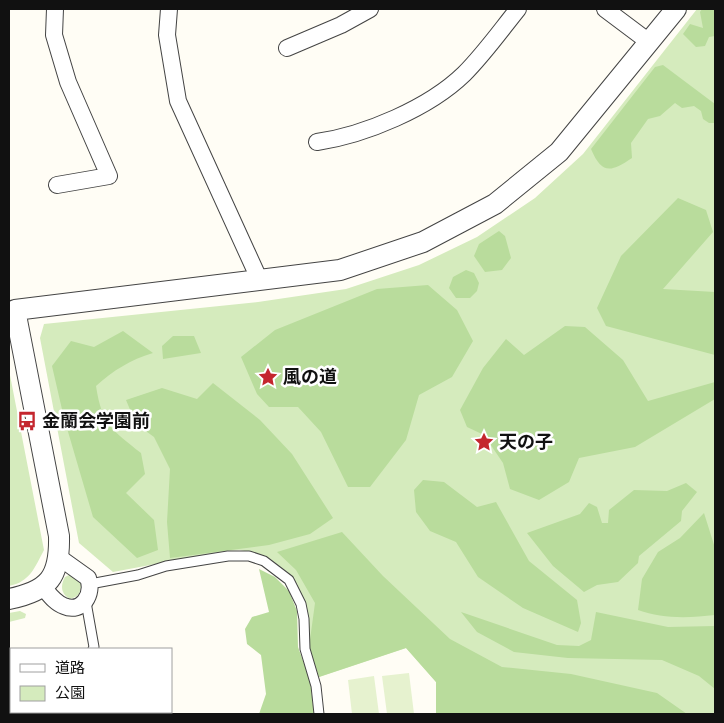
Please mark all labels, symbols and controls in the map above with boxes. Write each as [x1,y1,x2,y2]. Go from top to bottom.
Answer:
place label: 風の道 [283,365,337,388]
place icon: 風の道 [257,366,279,388]
place label: 金蘭会学園前 [42,409,150,432]
bus stop icon: 金蘭会学園前 [16,410,38,432]
place label: 天の子 [499,430,553,453]
place icon: 天の子 [473,431,495,453]
legend [10,648,172,713]
text: 道路 [55,658,85,677]
text: 公園 [55,683,85,702]

